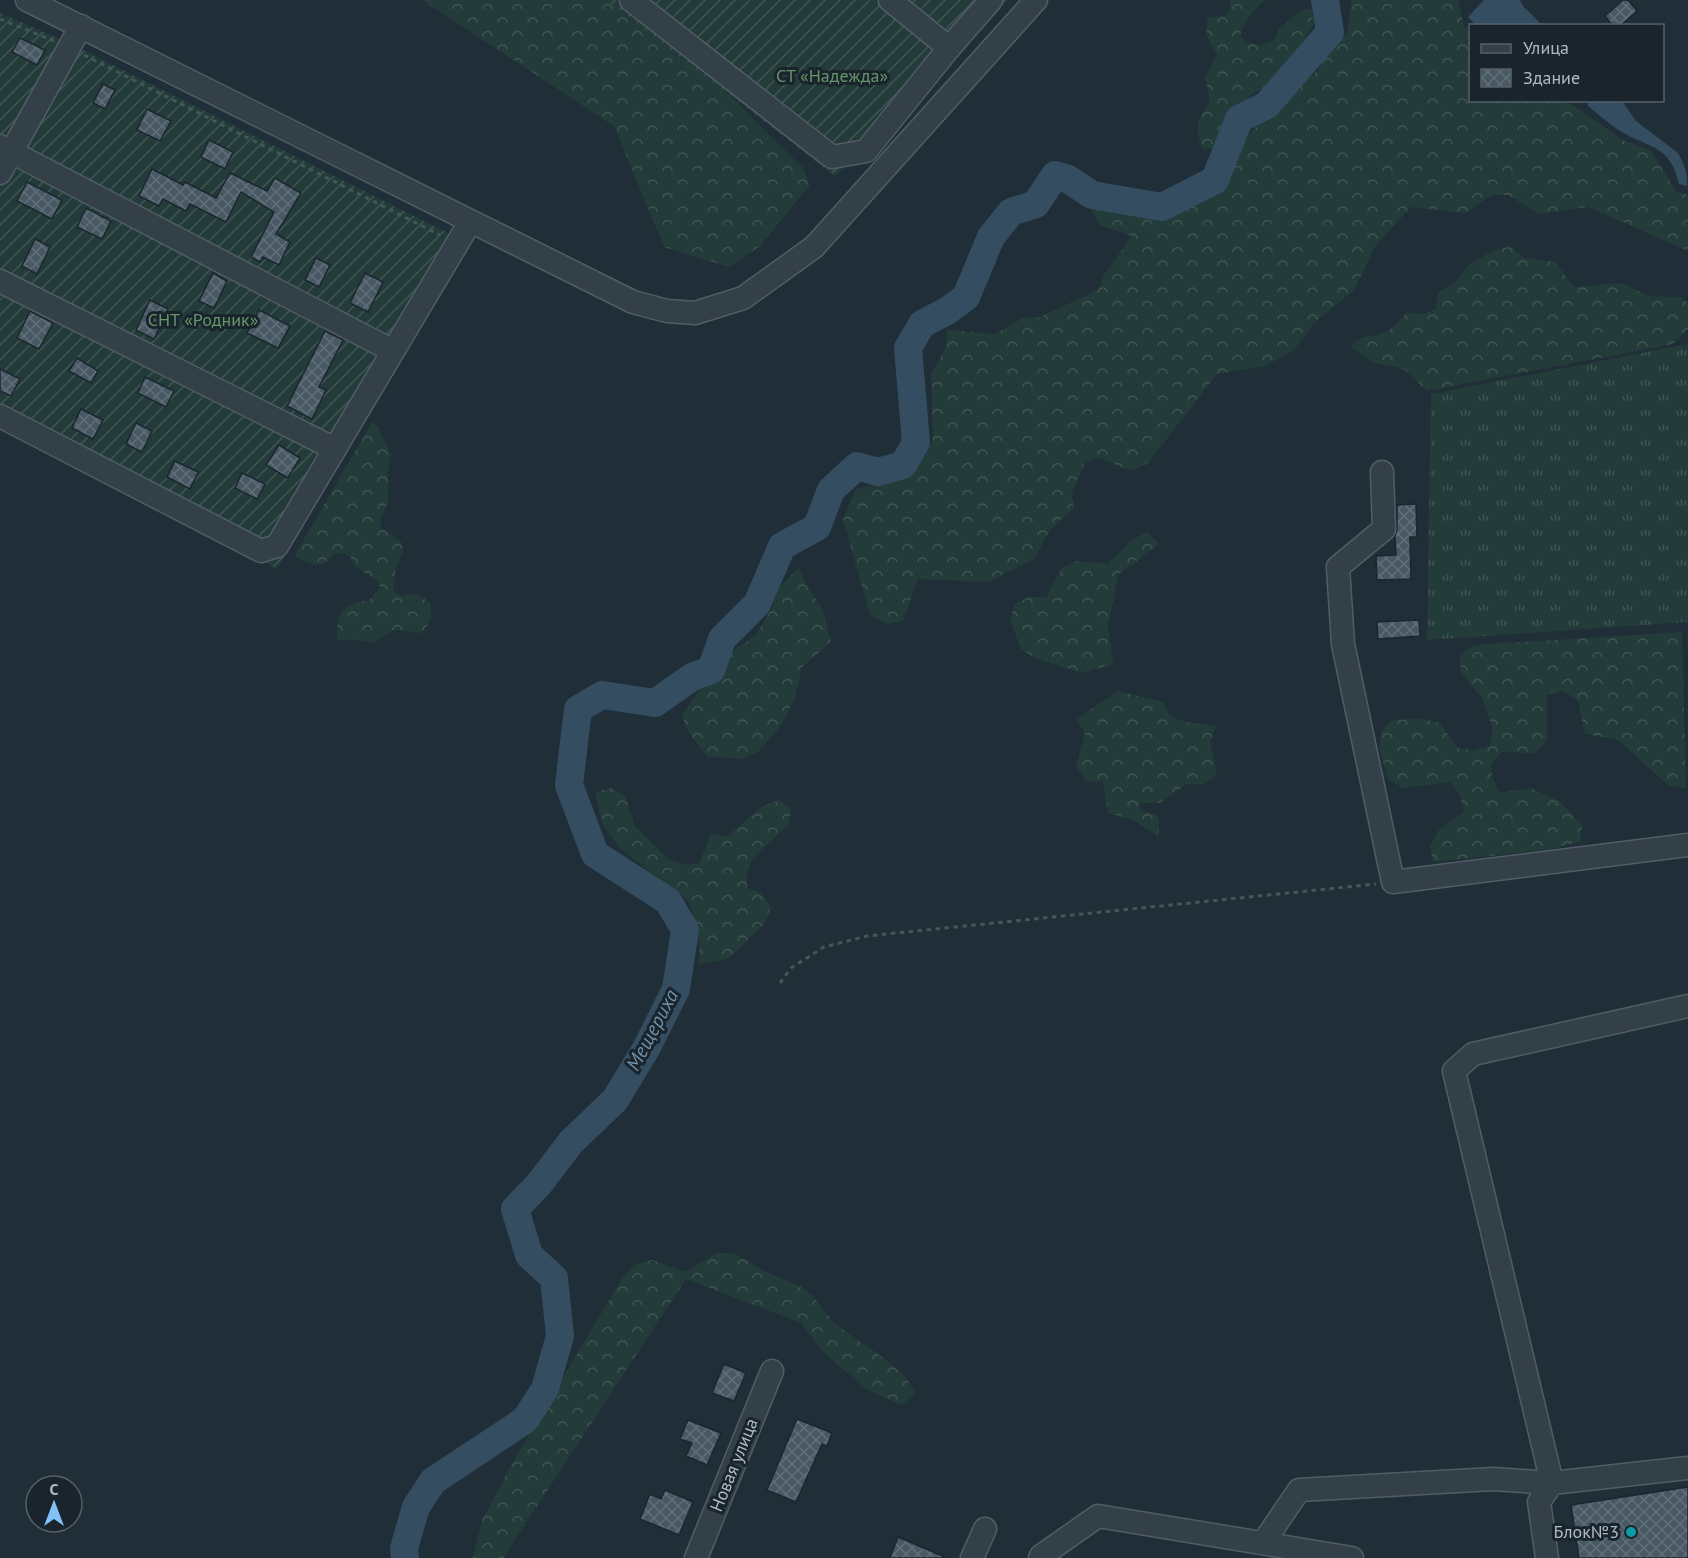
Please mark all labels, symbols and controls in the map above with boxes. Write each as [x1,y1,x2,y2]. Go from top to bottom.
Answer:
legend [1469,24,1664,102]
text: Улица [1523,36,1569,59]
park label: СТ «Надежда» [776,64,888,87]
text: Здание [1523,66,1580,89]
park label: СНТ «Родник» [148,308,258,331]
water label: Мещериха [620,985,684,1075]
street label: Новая улица [704,1415,763,1515]
north arrow [24,1474,84,1534]
text: С [50,1479,59,1499]
place label: Блок№3 [1554,1520,1619,1543]
marker: Блок№3 [1624,1525,1638,1539]

